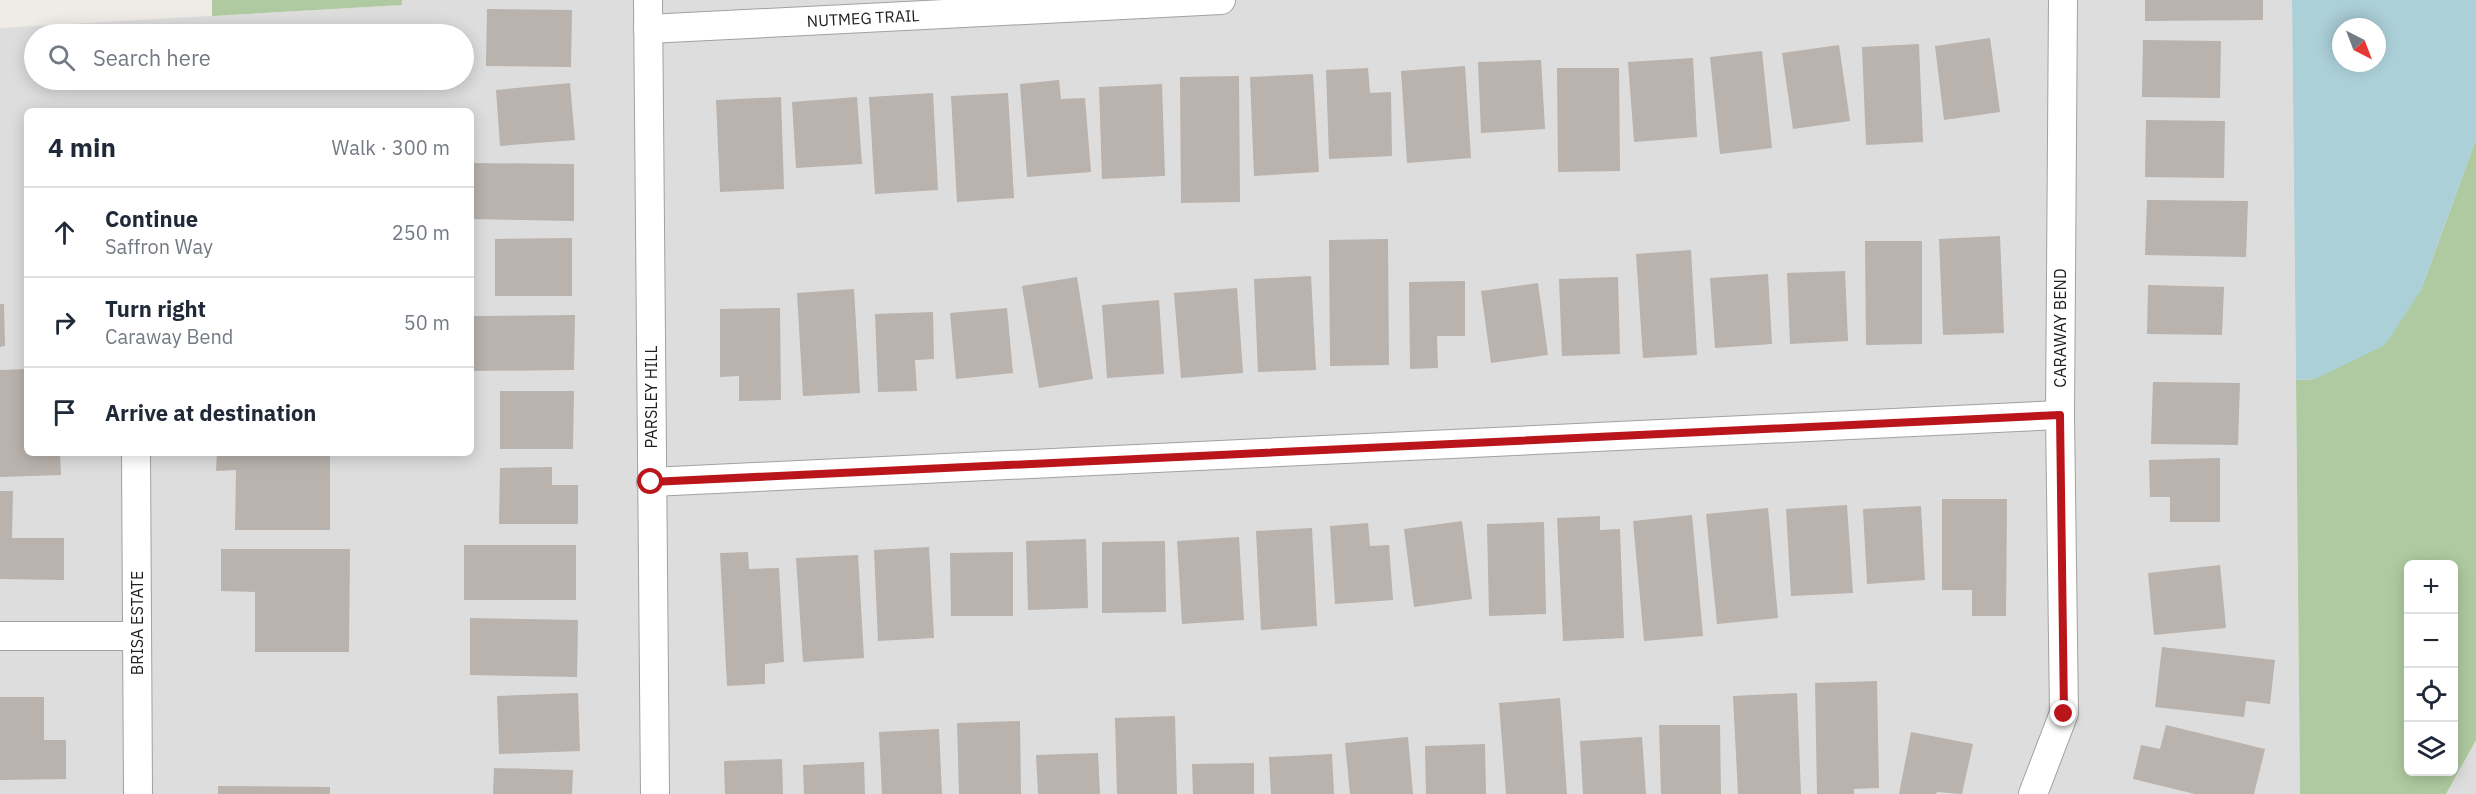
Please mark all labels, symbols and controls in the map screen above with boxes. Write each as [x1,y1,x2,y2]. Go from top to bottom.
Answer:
street label: NUTMEG TRAIL [806,5,920,31]
north arrow [2332,18,2386,72]
search box [24,24,474,90]
icon: search [45,41,78,74]
text: Search here [93,43,211,72]
text: 4 min [48,130,116,164]
text: Walk · 300 m [332,134,450,161]
text: Continue [105,204,198,233]
icon: ahead [48,216,81,249]
text: 250 m [392,219,450,246]
text: Saffron Way [105,233,213,260]
street label: CARAWAY BEND [2050,268,2070,388]
text: Turn right [105,294,206,323]
icon: right [48,306,81,339]
text: 50 m [404,309,450,336]
text: Caraway Bend [105,323,233,350]
street label: PARSLEY HILL [641,346,661,448]
icon: arrive [48,396,81,429]
text: Arrive at destination [105,398,316,427]
route start [637,468,663,494]
map controls [2404,560,2458,776]
button: + [2404,560,2458,614]
street label: BRISA ESTATE [127,571,147,675]
button: − [2404,614,2458,668]
button: locate [2404,668,2458,722]
route end [2050,700,2076,726]
button: layers [2404,722,2458,776]

